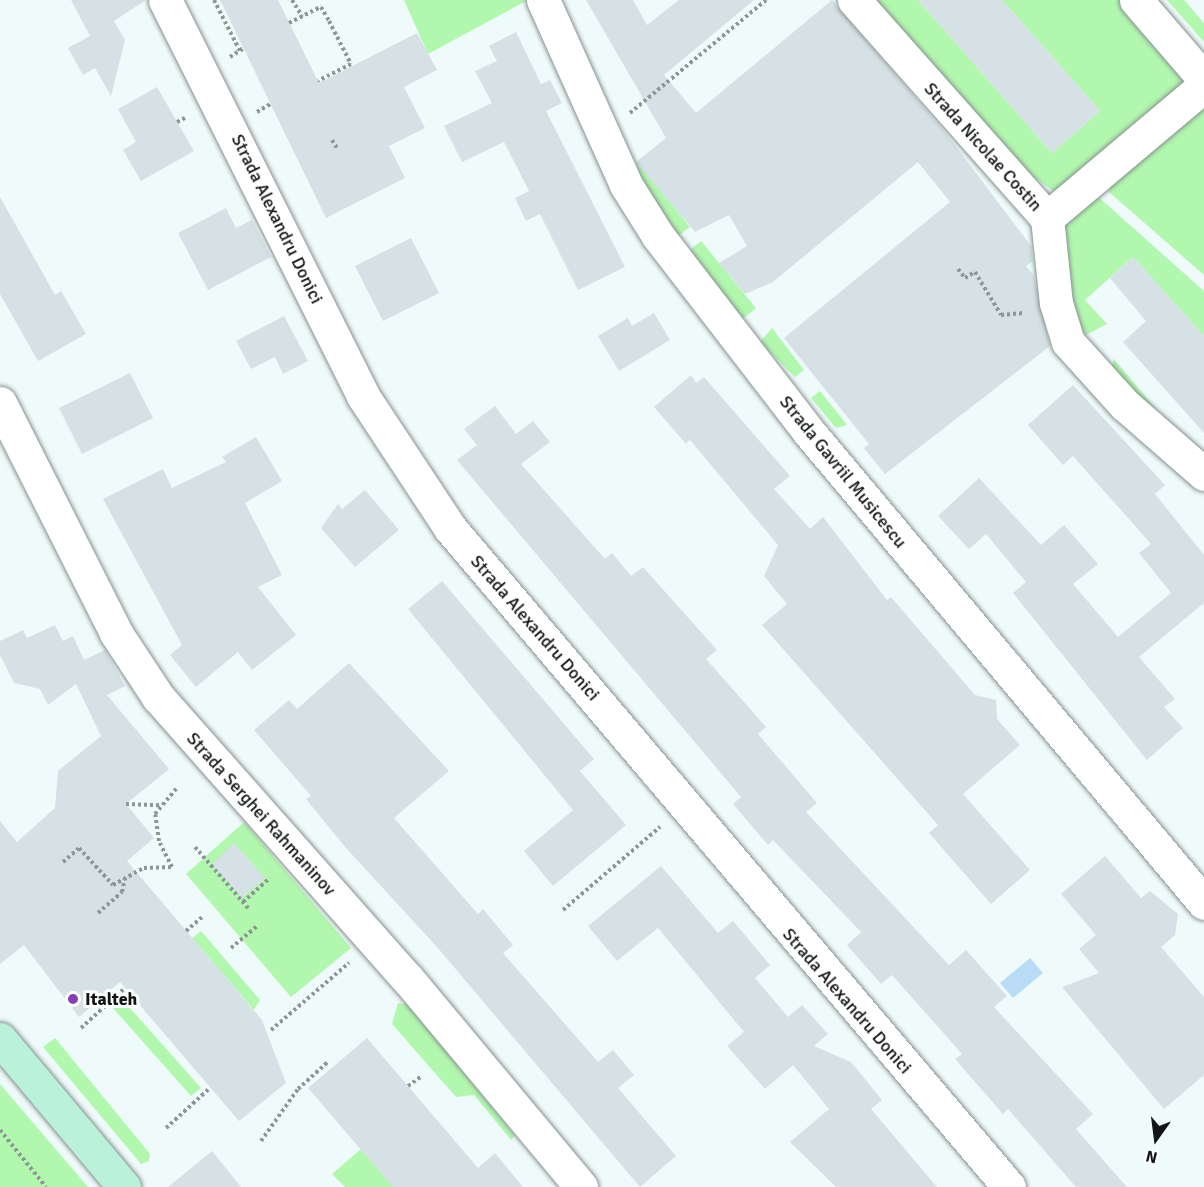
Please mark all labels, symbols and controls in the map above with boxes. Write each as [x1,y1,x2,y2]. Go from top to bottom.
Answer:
street label: Strada Nicolae Costin [920,78,1046,216]
street label: Strada Alexandru Donici [227,131,327,307]
street label: Strada Gavriil Musicescu [775,391,911,553]
street label: Strada Alexandru Donici [466,551,604,705]
street label: Strada Serghei Rahmaninov [182,728,340,900]
street label: Strada Alexandru Donici [778,924,916,1078]
place label: Italteh [85,988,137,1010]
marker: Italteh [66,992,80,1006]
north arrow [1126,1109,1186,1169]
text: N [1144,1145,1159,1168]

